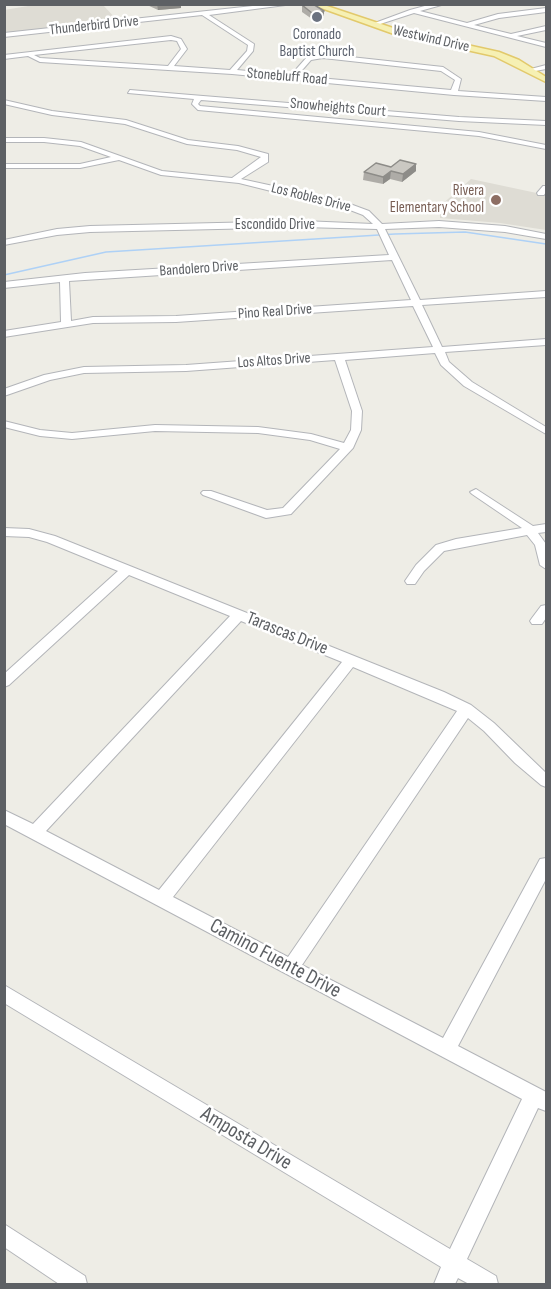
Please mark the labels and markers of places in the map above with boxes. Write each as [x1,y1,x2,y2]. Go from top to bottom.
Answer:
marker: Coronado Baptist Church [310,10,324,24]
place label: Coronado Baptist Church [280,26,354,61]
place label: Rivera Elementary School [390,182,484,217]
marker: Rivera Elementary School [489,193,503,207]

